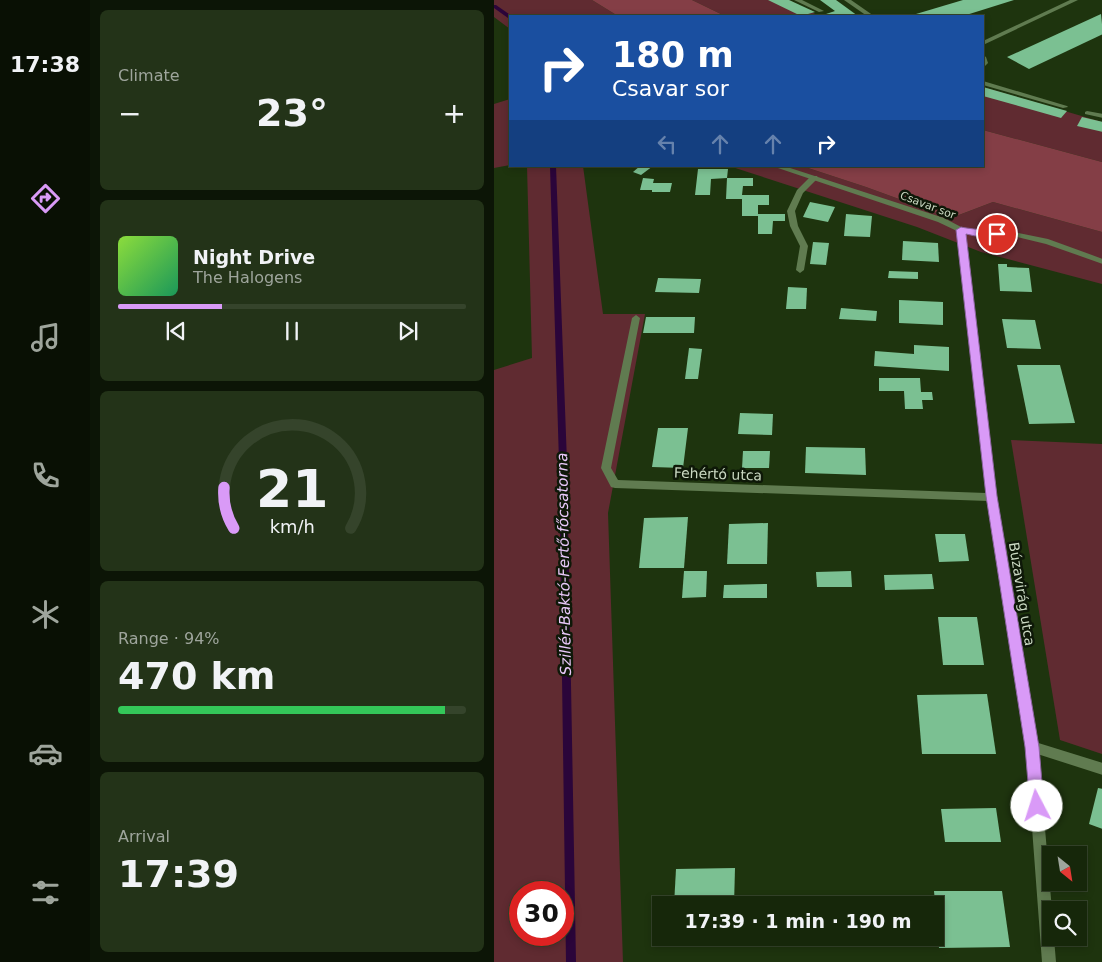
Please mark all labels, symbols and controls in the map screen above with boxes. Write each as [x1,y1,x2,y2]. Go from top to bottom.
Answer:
icon: right [529,35,594,100]
text: 180 m [612,35,734,75]
text: 17:38 [10,52,80,77]
text: Climate [118,66,180,85]
text: Csavar sor [612,76,729,101]
text: 23° [256,91,328,135]
text: − [118,97,141,130]
text: + [443,97,466,130]
icon: left [653,130,681,158]
icon: ahead [706,130,734,158]
icon: ahead [759,130,787,158]
icon: right [812,130,840,158]
icon: directions [28,181,63,216]
street label: Csavar sor [898,189,958,222]
pin [976,213,1018,255]
icon: arrive [983,220,1011,248]
text: Night Drive [193,246,315,268]
text: The Halogens [193,268,302,287]
icon: previous [162,317,190,345]
icon: pause [278,317,306,345]
icon: next [394,317,422,345]
icon: music [28,320,63,355]
water label: Szillér-Baktó-Fertő-főcsatorna [553,453,575,675]
icon: phone [28,458,63,493]
text: 21 [256,459,328,519]
street label: Fehértó utca [674,464,762,484]
text: km/h [269,516,315,537]
street label: Búzavirág utca [1006,541,1038,647]
icon: climate [28,597,63,632]
text: Range · 94% [118,629,220,648]
text: 470 km [118,654,275,698]
icon: car [28,736,63,771]
position arrow [1010,779,1062,831]
text: Arrival [118,827,170,846]
north arrow [1042,846,1086,891]
map controls [1042,846,1087,946]
text: 17:39 [118,852,239,896]
icon: filters [28,875,63,910]
speed limit sign: 30 [509,881,574,946]
button: search [1042,901,1087,946]
text: 17:39 · 1 min · 190 m [684,910,912,932]

